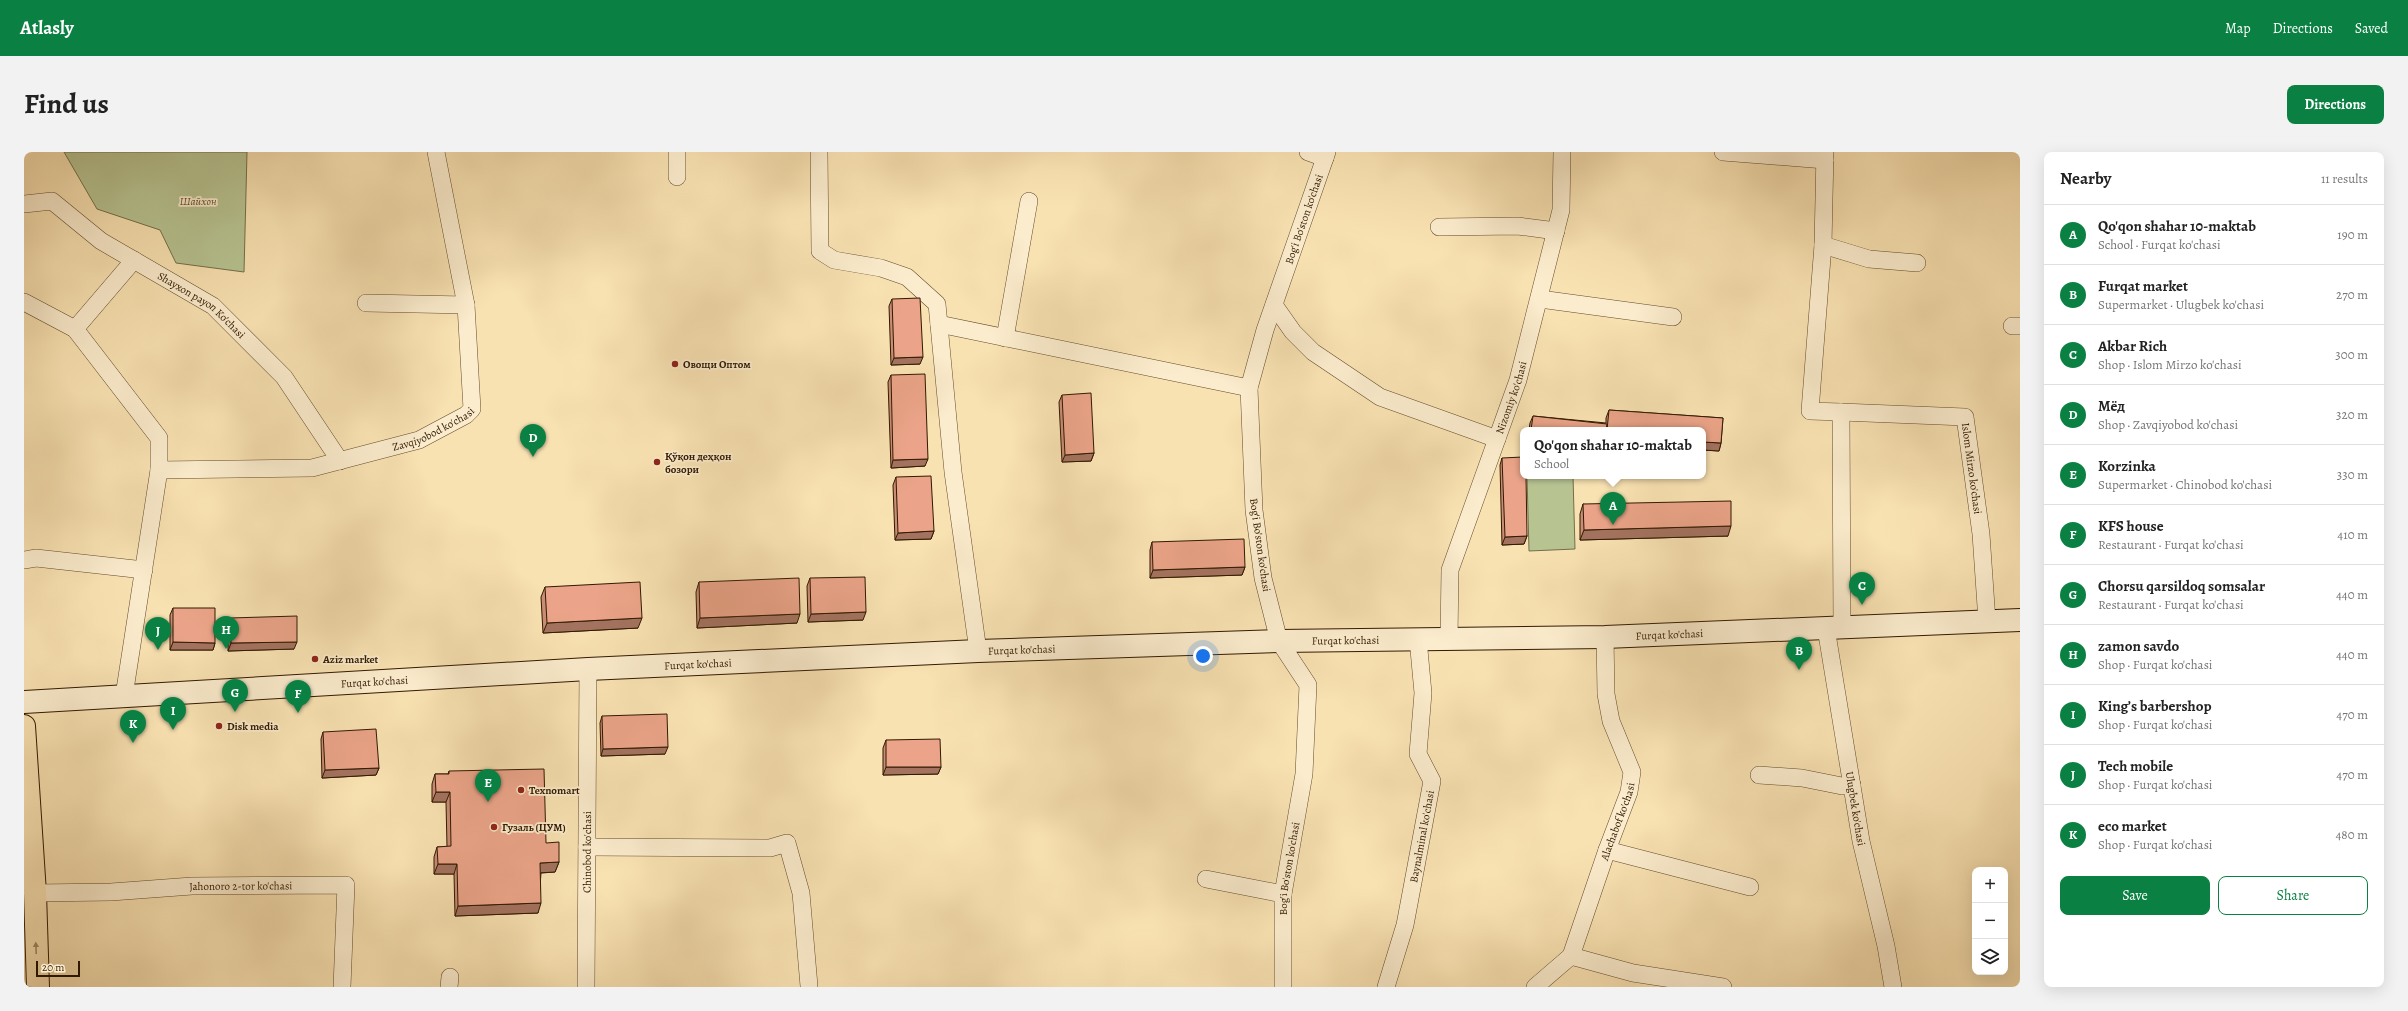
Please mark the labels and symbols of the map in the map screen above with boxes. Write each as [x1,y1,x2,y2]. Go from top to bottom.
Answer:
street label: Bog'i Bo'ston ko'chasi [1281,172,1326,266]
park label: Шайхон [179,194,217,209]
street label: Shayxon payon Ko’chasi [155,268,249,342]
place label: Овощи Оптом [683,357,751,372]
marker: Овощи Оптом [670,359,680,369]
street label: Nizomiy ko'chasi [1492,360,1530,436]
street label: Zavqiyobod ko'chasi [391,403,478,454]
street label: Islom Mirzo ko'chasi [1958,422,1986,515]
pin: D [520,424,546,457]
place label: Қўқон деҳқон бозори [665,449,732,477]
marker: Қўқон деҳқон бозори [652,457,662,467]
pin: A [1600,492,1626,525]
street label: Bog'i Bo'ston ko'chasi [1246,497,1274,593]
pin: C [1849,572,1875,605]
pin: H [213,616,239,649]
pin: J [145,617,171,650]
street label: Furqat ko'chasi [1635,625,1703,643]
street label: Furqat ko'chasi [1312,632,1379,648]
pin: B [1786,637,1812,670]
street label: Furqat ko'chasi [988,641,1056,658]
your location [1193,646,1213,666]
place label: Aziz market [322,652,379,667]
marker: Aziz market [310,654,320,664]
street label: Furqat ko'chasi [664,655,732,673]
street label: Furqat ko'chasi [340,672,409,691]
pin: G [222,679,248,712]
pin: F [285,680,311,713]
pin: I [160,697,186,730]
pin: K [120,710,146,743]
place label: Disk media [227,719,279,734]
marker: Disk media [214,721,224,731]
pin: E [475,769,501,802]
street label: Ulugbek ko'chasi [1842,770,1869,847]
street label: Alachabof ko'chasi [1596,782,1638,863]
place label: Texnomart [529,783,580,798]
marker: Texnomart [516,785,526,795]
street label: Baynalminal ko'chasi [1406,789,1438,884]
street label: Chinobod ko'chasi [579,811,595,893]
place label: Гузаль (ЦУМ) [502,820,566,835]
street label: Bog'i Bo'ston ko'chasi [1276,821,1303,915]
marker: Гузаль (ЦУМ) [489,822,499,832]
street label: Jahonoro 2-tor ko'chasi [189,878,292,894]
one-way arrow [33,942,40,954]
scale bar [36,959,80,978]

